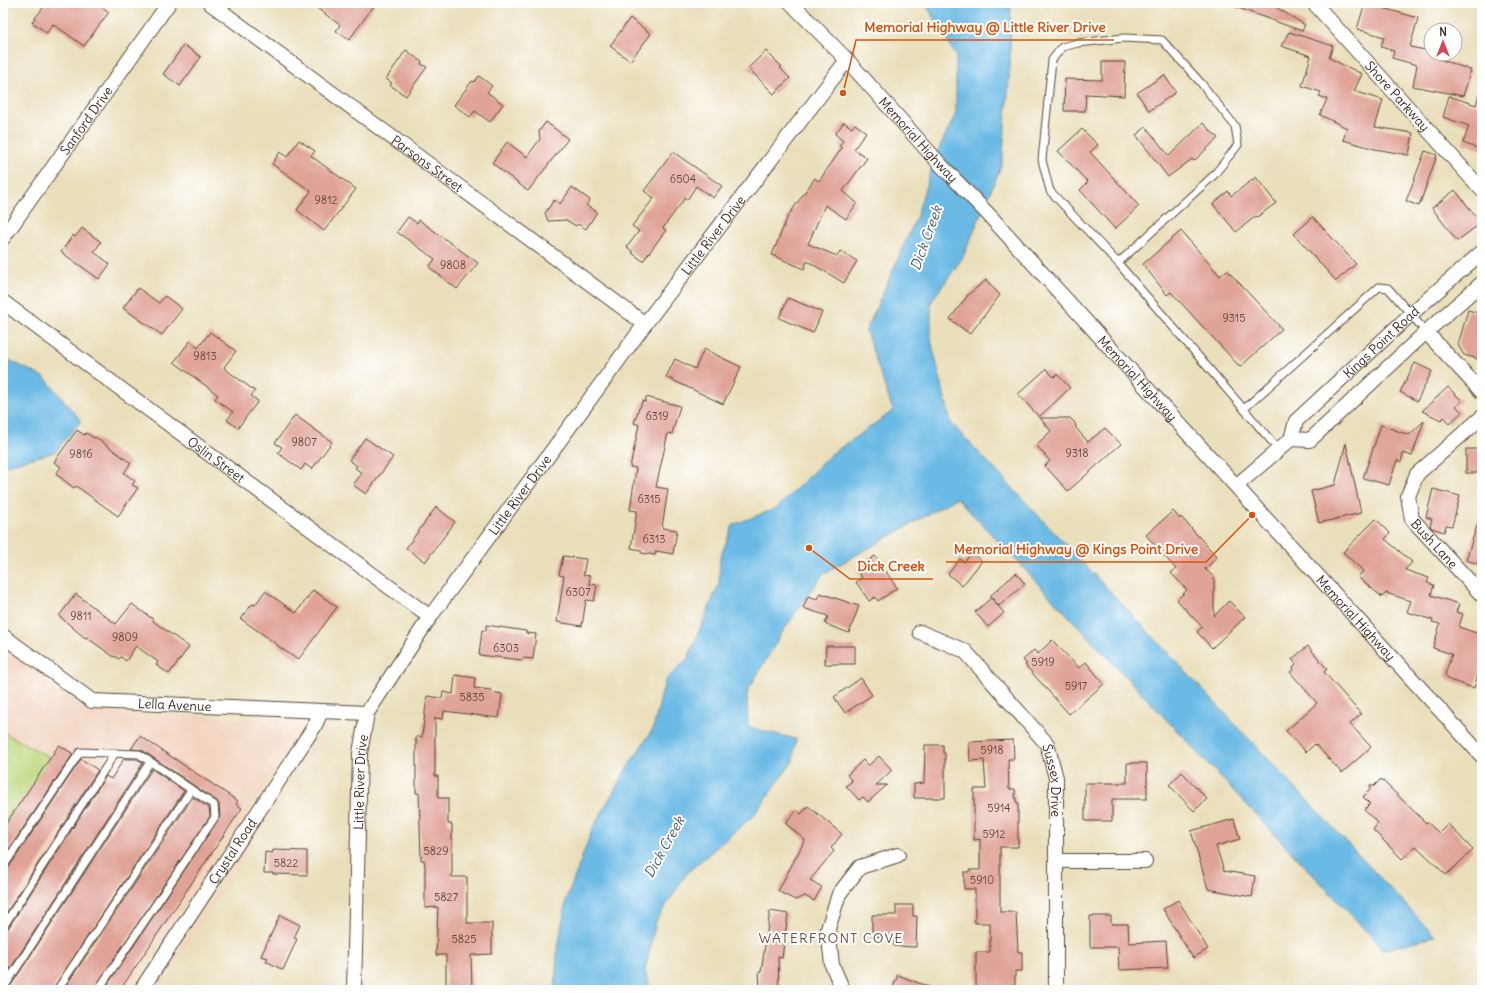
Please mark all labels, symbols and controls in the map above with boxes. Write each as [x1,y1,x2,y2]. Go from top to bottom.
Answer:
callout: Memorial Highway @ Little River Drive [856,14,1114,40]
text: Memorial Highway @ Little River Drive [864,18,1106,36]
north arrow [1423,22,1463,62]
text: N [1439,25,1447,39]
street label: Shore Parkway [1361,57,1434,135]
street label: Sanford Drive [56,83,116,158]
street label: Memorial Highway [875,93,962,186]
street label: Parsons Street [388,131,467,196]
house number: 6504 [670,172,696,186]
street label: Little River Drive [677,192,749,278]
house number: 9812 [314,193,338,207]
water label: Dick Creek [906,202,946,273]
house number: 9808 [440,258,466,272]
street label: Kings Point Road [1339,302,1423,382]
house number: 9315 [1222,311,1246,325]
street label: Memorial Highway [1094,332,1181,425]
house number: 9813 [193,349,217,363]
house number: 6319 [645,409,669,423]
street label: Oslin Street [184,433,249,486]
house number: 9807 [291,435,317,449]
house number: 9318 [1065,446,1089,460]
house number: 9816 [69,447,93,461]
street label: Little River Drive [485,451,555,538]
house number: 6315 [637,492,661,506]
street label: Bush Lane [1408,515,1462,572]
house number: 6313 [642,532,666,546]
callout: Memorial Highway @ Kings Point Drive [946,536,1206,562]
text: Memorial Highway @ Kings Point Drive [954,540,1199,558]
callout: Dick Creek [850,553,933,579]
text: Dick Creek [857,557,925,575]
street label: Memorial Highway [1313,571,1399,664]
house number: 6307 [565,585,591,599]
house number: 9811 [70,609,92,623]
house number: 9809 [112,630,138,644]
house number: 6303 [493,641,519,655]
house number: 5919 [1031,655,1055,669]
house number: 5917 [1065,679,1088,693]
house number: 5835 [459,690,485,704]
street label: Lella Avenue [138,695,212,715]
street label: Little River Drive [350,733,372,830]
street label: Sussex Drive [1039,742,1065,817]
house number: 5918 [980,743,1004,757]
house number: 5914 [987,801,1011,815]
water label: Dick Creek [640,812,689,881]
street label: Crystal Road [204,815,260,888]
house number: 5912 [982,827,1006,841]
house number: 5829 [423,844,449,858]
house number: 5822 [274,856,298,870]
house number: 5910 [970,873,994,887]
house number: 5827 [434,890,459,904]
district label: WATERFRONT COVE [759,929,903,947]
house number: 5825 [451,932,477,946]

